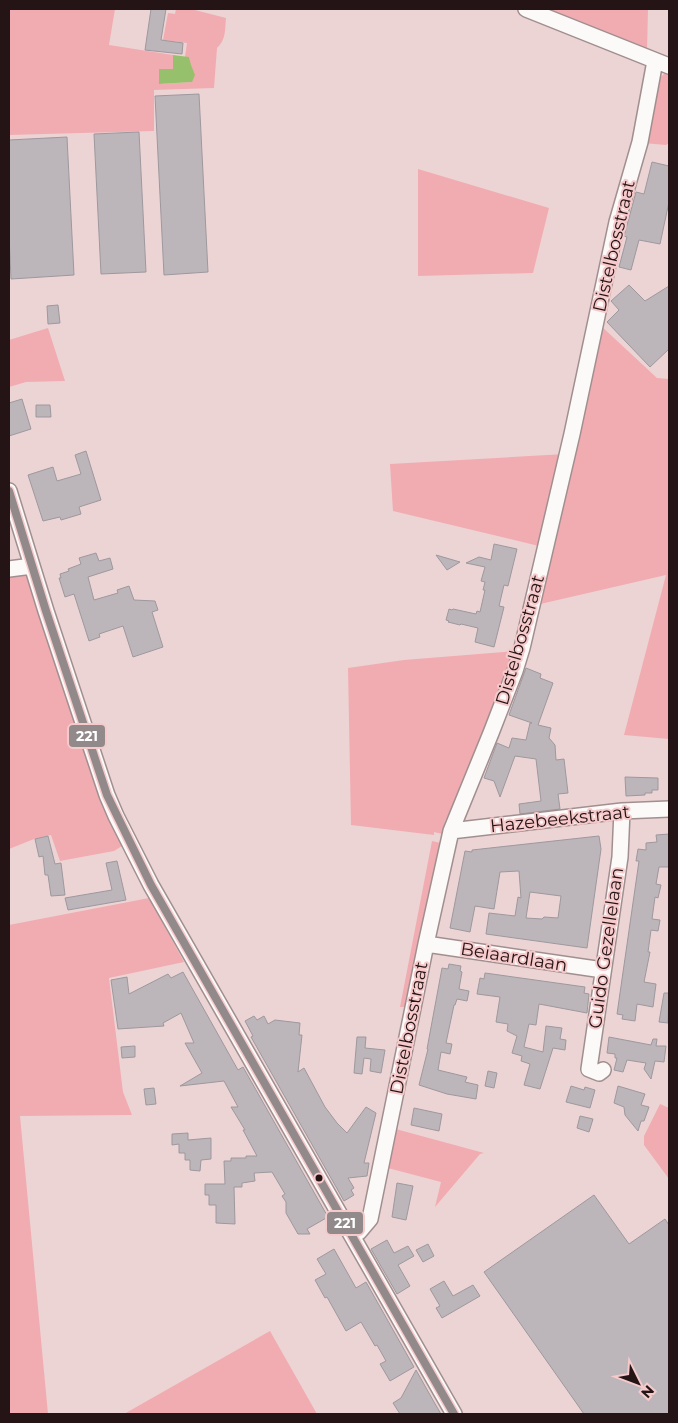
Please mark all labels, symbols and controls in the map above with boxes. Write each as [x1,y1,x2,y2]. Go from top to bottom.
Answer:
street label: Distelbosstraat [588,178,640,314]
street label: Distelbosstraat [491,572,549,708]
line badge: 221 [68,724,106,748]
text: 221 [76,727,98,745]
street label: Hazebeekstraat [489,801,631,837]
street label: Guido Gezellelaan [584,866,628,1030]
street label: Beiaardlaan [459,938,569,976]
street label: Distelbosstraat [385,960,433,1096]
unlabelled marker [314,1173,324,1183]
line badge: 221 [326,1211,364,1235]
text: 221 [334,1214,356,1232]
north arrow [613,1358,663,1408]
text: N [637,1381,658,1402]

